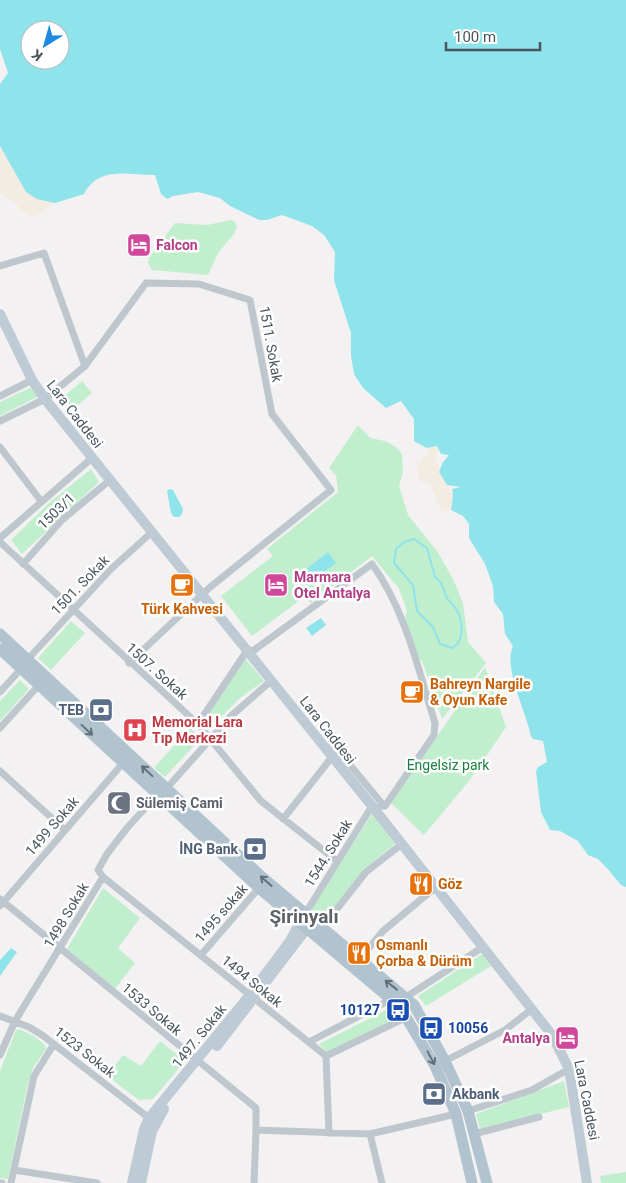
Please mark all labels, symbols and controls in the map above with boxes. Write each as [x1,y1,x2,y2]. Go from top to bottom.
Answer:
north arrow [20,20,70,70]
scale bar [446,20,540,52]
text: 100 m [454,28,496,46]
text: K [29,46,46,64]
hotel icon: Falcon [126,232,152,258]
place label: Falcon [156,237,198,253]
street label: 1511. Sokak [256,305,286,384]
street label: Lara Caddesi [44,377,106,451]
street label: 1503/1 [34,490,78,532]
street label: 1501. Sokak [48,551,113,618]
place label: Marmara Otel Antalya [294,569,371,601]
cafe icon: Türk Kahvesi [169,572,195,598]
hotel icon: Marmara Otel Antalya [263,572,289,598]
place label: Türk Kahvesi [141,601,223,617]
street label: 1507. Sokak [123,639,192,703]
place label: Bahreyn Nargile & Oyun Kafe [430,676,531,708]
cafe icon: Bahreyn Nargile & Oyun Kafe [399,679,425,705]
street label: Lara Caddesi [297,693,359,767]
bank icon: TEB [88,697,114,723]
place label: TEB [59,702,84,718]
place label: Memorial Lara Tıp Merkezi [152,714,243,746]
hospital icon: Memorial Lara Tıp Merkezi [122,717,148,743]
one-way arrow [81,724,94,736]
park label: Engelsiz park [407,757,490,773]
one-way arrow [140,765,153,777]
mosque icon: Sülemiş Cami [106,790,132,816]
street label: 1499 Sokak [22,793,83,859]
place label: Sülemiş Cami [136,795,223,811]
street label: 1544. Sokak [301,815,356,890]
bank icon: İNG Bank [242,836,268,862]
place label: İNG Bank [179,841,239,857]
restaurant icon: Göz [408,871,434,897]
one-way arrow [260,875,273,887]
place label: Göz [438,876,462,892]
street label: 1498 Sokak [40,879,92,950]
street label: 1495 sokak [191,880,251,945]
district label: Şirinyalı [269,905,339,928]
place label: Osmanlı Çorba & Dürüm [376,937,472,969]
restaurant icon: Osmanlı Çorba & Dürüm [346,940,372,966]
street label: 1494 Sokak [219,952,286,1011]
street label: 1533 Sokak [119,979,186,1039]
one-way arrow [385,980,398,991]
bus stop icon: 10127 [385,997,411,1023]
street label: 1497. Sokak [169,1000,230,1071]
place label: 10127 [340,1002,380,1018]
bus stop icon: 10056 [418,1015,444,1041]
place label: 10056 [448,1020,488,1036]
street label: 1523 Sokak [51,1023,119,1081]
hotel icon: Antalya [554,1025,580,1051]
place label: Antalya [503,1030,551,1046]
one-way arrow [426,1050,436,1065]
street label: Lara Caddesi [571,1059,603,1141]
bank icon: Akbank [421,1081,447,1107]
place label: Akbank [452,1086,500,1102]

